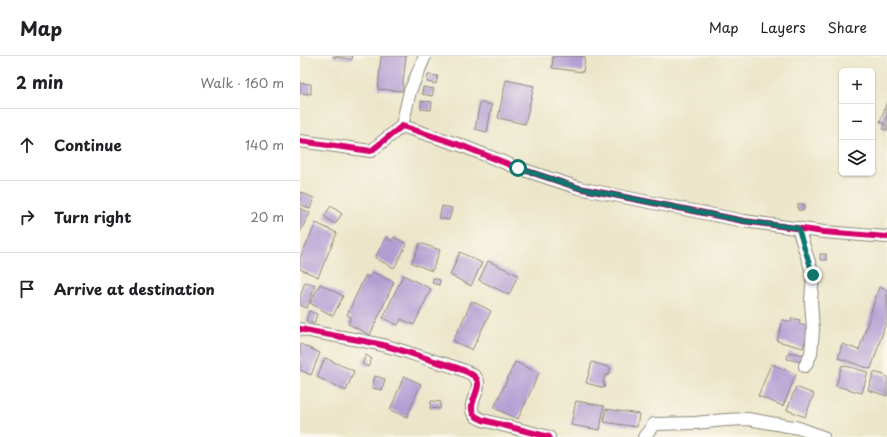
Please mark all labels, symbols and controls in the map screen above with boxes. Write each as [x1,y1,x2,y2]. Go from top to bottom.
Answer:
text: Map [20,14,62,42]
text: Map [709,17,739,38]
text: Layers [761,17,806,38]
text: Share [828,17,867,38]
map controls [839,68,875,176]
button: + [839,68,875,104]
text: 2 min [16,69,63,95]
text: Walk · 160 m [201,73,284,92]
button: − [839,104,875,140]
text: Continue [54,133,122,156]
icon: ahead [16,134,38,156]
text: 140 m [245,135,284,154]
button: layers [839,140,875,176]
route start [509,159,527,177]
text: Turn right [54,205,131,228]
icon: right [16,206,38,228]
text: 20 m [250,207,284,226]
route end [804,266,822,284]
text: Arrive at destination [54,277,215,300]
icon: arrive [16,278,38,300]

